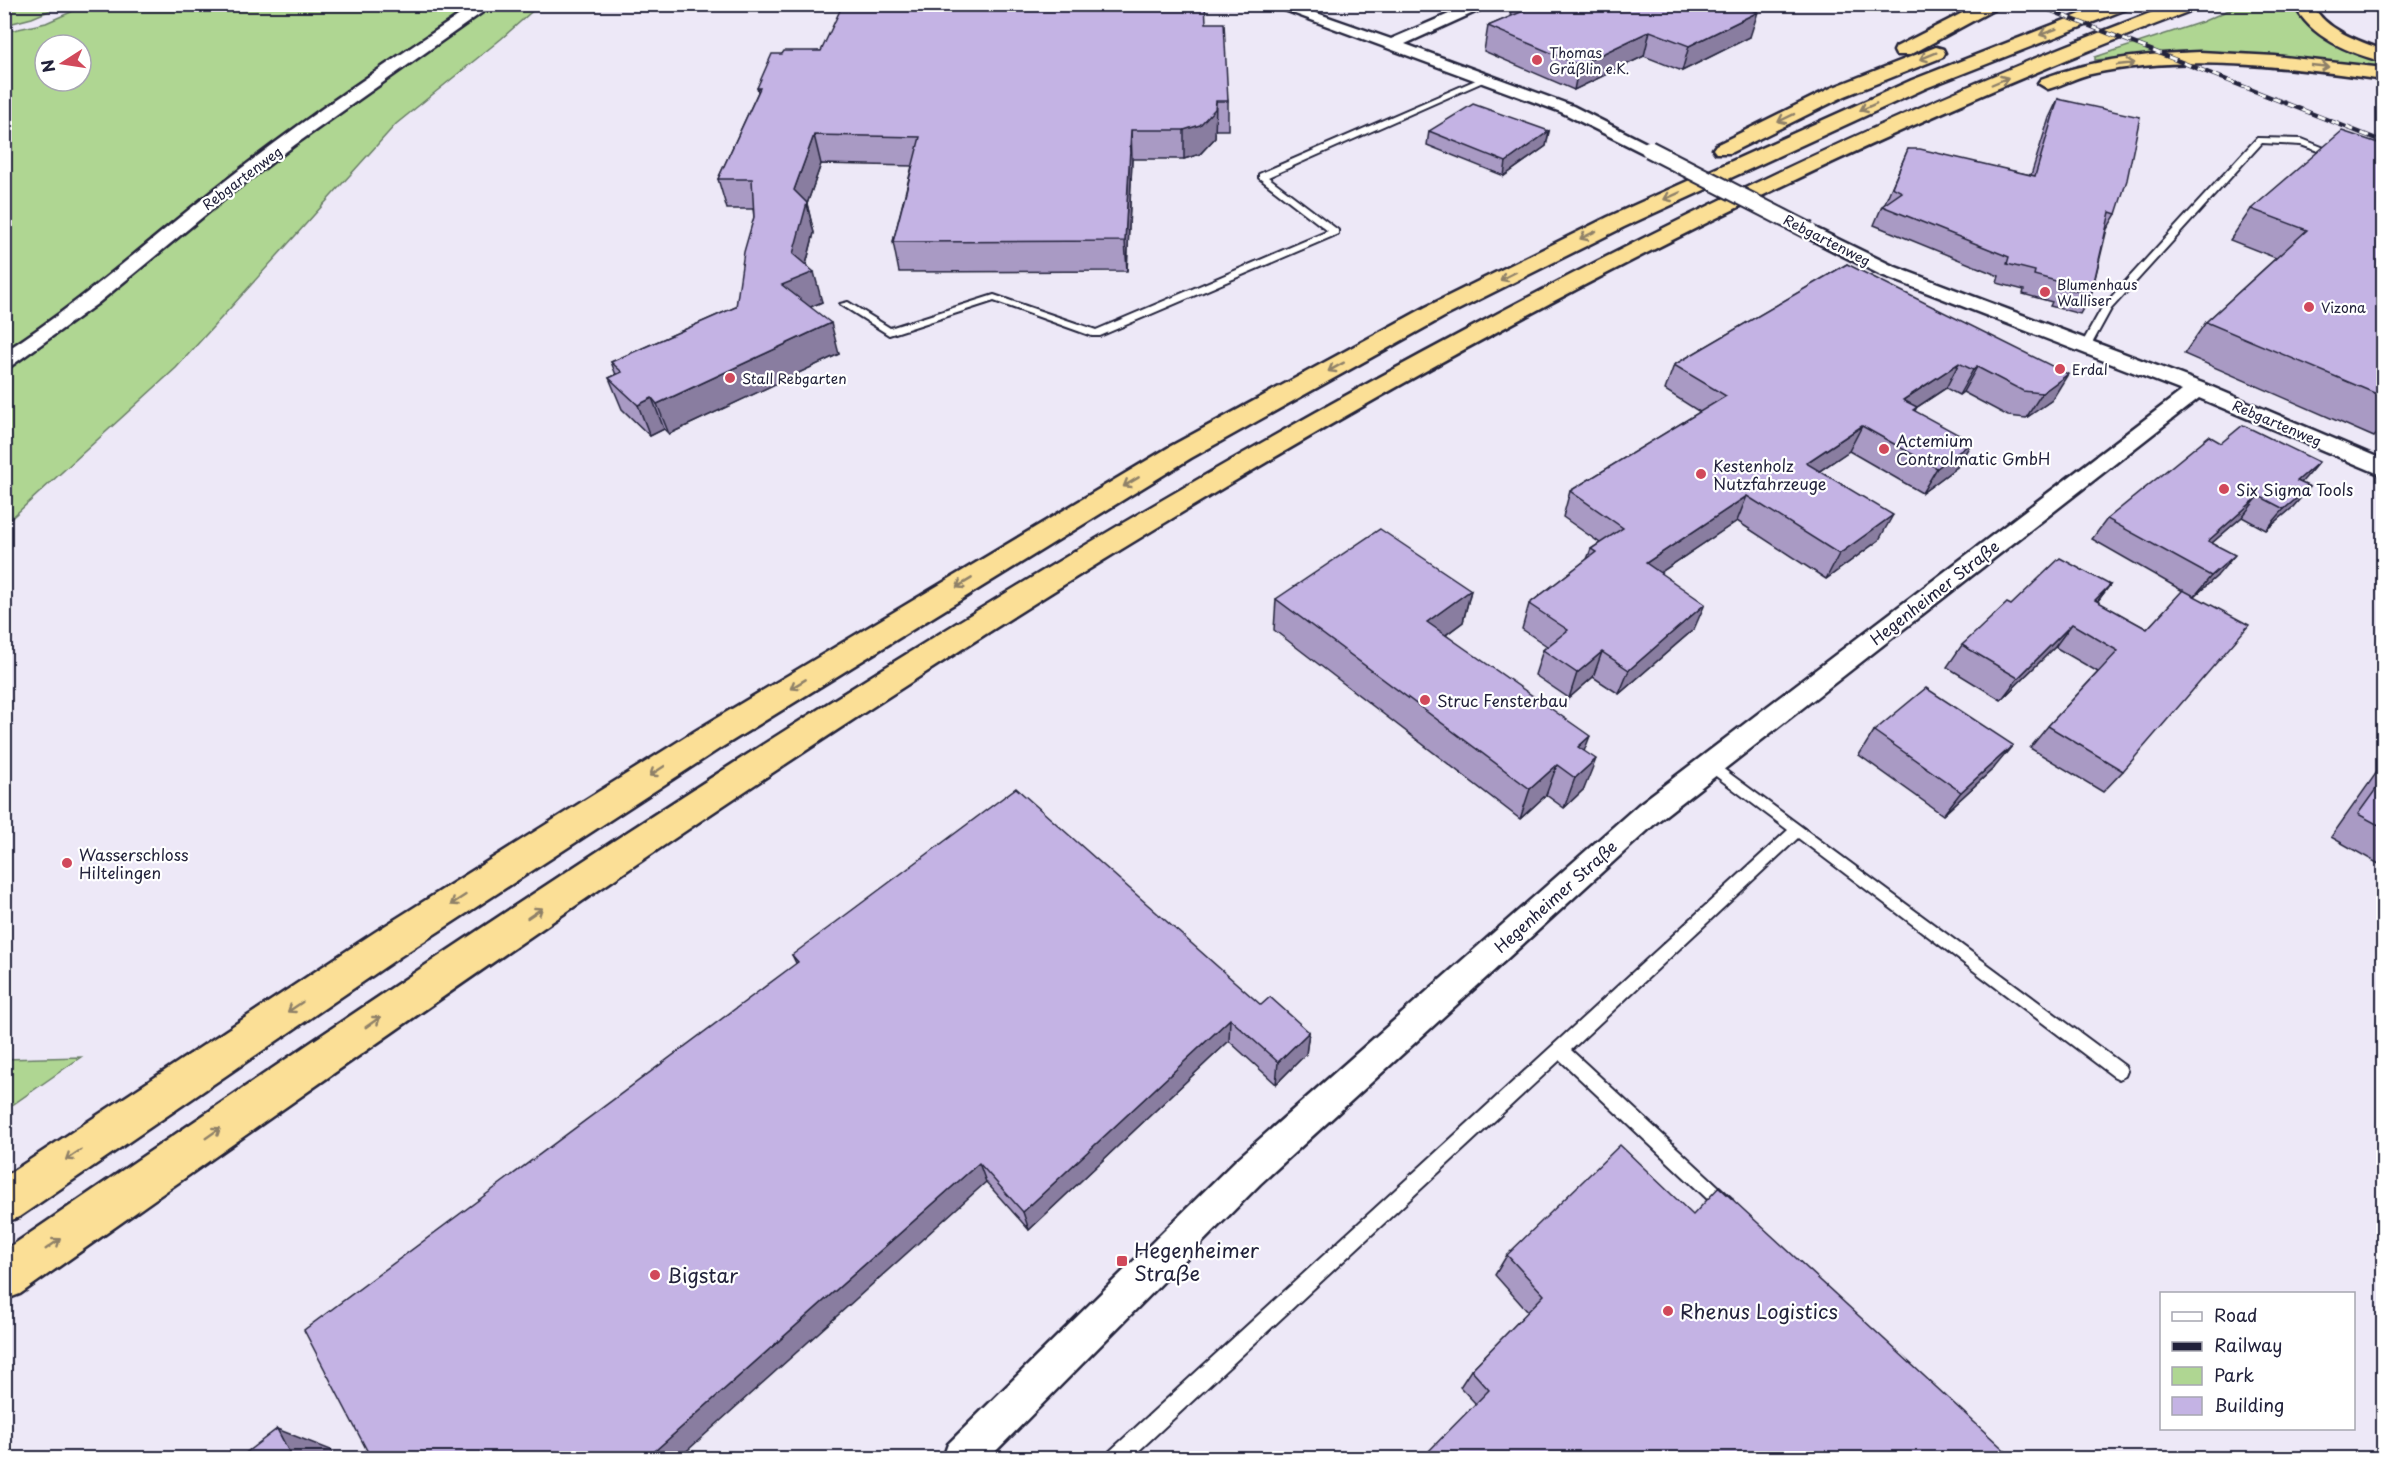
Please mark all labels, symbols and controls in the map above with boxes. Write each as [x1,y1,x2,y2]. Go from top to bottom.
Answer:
one-way arrow [2039,27,2058,38]
north arrow [33,33,93,93]
place label: Thomas Gräßlin e.K. [1549,42,1629,79]
one-way arrow [1919,51,1938,62]
marker: Thomas Gräßlin e.K. [1530,53,1544,67]
text: N [34,58,60,75]
one-way arrow [2115,58,2135,69]
one-way arrow [2310,61,2330,72]
one-way arrow [1991,75,2009,86]
one-way arrow [1860,101,1878,113]
one-way arrow [1777,113,1795,124]
street label: Rebgartenweg [198,141,286,215]
one-way arrow [1663,191,1681,203]
street label: Rebgartenweg [1780,209,1874,271]
one-way arrow [1580,230,1598,242]
one-way arrow [1500,270,1518,282]
place label: Blumenhaus Walliser [2057,274,2137,311]
marker: Blumenhaus Walliser [2038,285,2052,299]
place label: Vizona [2321,297,2366,318]
marker: Vizona [2302,300,2316,314]
place label: Erdal [2072,359,2108,380]
one-way arrow [1328,361,1345,373]
marker: Erdal [2053,362,2067,376]
place label: Stall Rebgarten [742,368,847,389]
marker: Stall Rebgarten [723,371,737,385]
street label: Rebgartenweg [2229,395,2325,451]
place label: Actemium Controlmatic GmbH [1896,428,2050,470]
marker: Actemium Controlmatic GmbH [1877,442,1891,456]
place label: Kestenholz Nutzfahrzeuge [1713,453,1827,495]
marker: Kestenholz Nutzfahrzeuge [1694,467,1708,481]
one-way arrow [1123,477,1140,489]
place label: Six Sigma Tools [2236,477,2353,501]
marker: Six Sigma Tools [2217,482,2231,496]
street label: Hegenheimer Straße [1864,534,2004,650]
one-way arrow [956,578,973,590]
one-way arrow [790,679,807,691]
place label: Struc Fensterbau [1437,688,1568,712]
marker: Struc Fensterbau [1418,693,1432,707]
one-way arrow [649,765,666,778]
street label: Hegenheimer Straße [1488,834,1622,958]
place label: Wasserschloss Hiltelingen [79,842,189,884]
marker: Wasserschloss Hiltelingen [60,856,74,870]
one-way arrow [450,894,467,906]
one-way arrow [526,907,543,919]
one-way arrow [287,1001,304,1013]
one-way arrow [364,1016,381,1028]
one-way arrow [204,1127,220,1139]
one-way arrow [65,1149,82,1161]
place label: Hegenheimer Straße [1134,1235,1260,1288]
one-way arrow [44,1238,60,1250]
marker: Hegenheimer Straße [1115,1254,1129,1268]
place label: Bigstar [667,1260,738,1290]
marker: Bigstar [648,1268,662,1282]
legend [2160,1292,2355,1430]
place label: Rhenus Logistics [1680,1296,1838,1326]
text: Road [2214,1301,2258,1328]
marker: Rhenus Logistics [1661,1304,1675,1318]
text: Railway [2214,1331,2282,1358]
text: Park [2214,1361,2254,1388]
text: Building [2214,1391,2284,1418]

